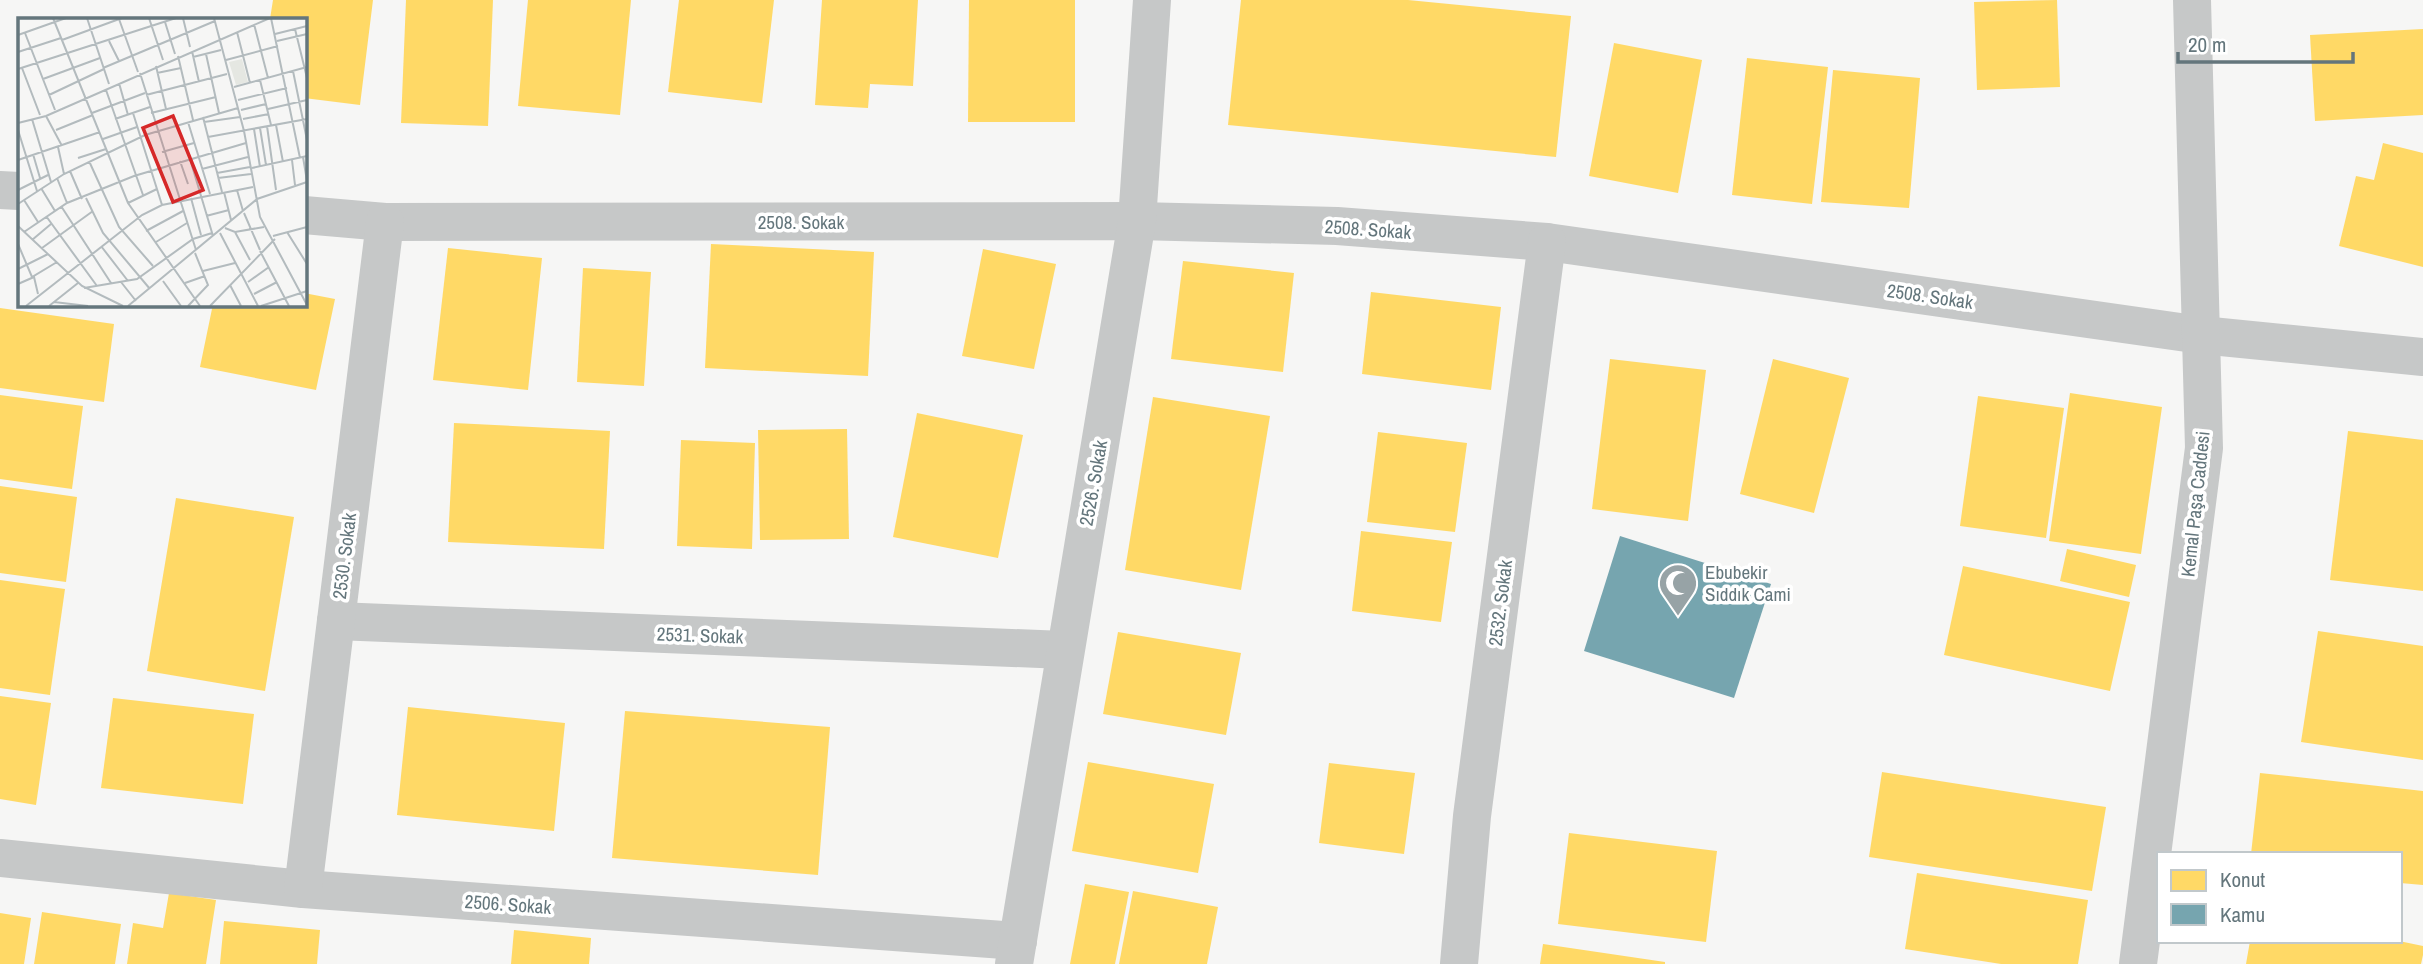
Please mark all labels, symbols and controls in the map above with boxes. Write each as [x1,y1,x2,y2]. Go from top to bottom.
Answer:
inset map [18,18,306,306]
scale bar [2178,21,2353,65]
text: 20 m [2188,30,2226,59]
street label: 2508. Sokak [758,209,845,235]
street label: 2508. Sokak [1324,213,1412,245]
street label: 2508. Sokak [1885,277,1975,315]
street label: Kemal Paşa Caddesi [2174,430,2216,578]
street label: 2526. Sokak [1073,438,1113,528]
street label: 2530. Sokak [326,511,362,601]
street label: 2532. Sokak [1482,558,1518,648]
place label: Ebubekir Sıddık Cami [1705,559,1791,607]
mosque icon: Ebubekir Sıddık Cami [1657,562,1699,617]
street label: 2531. Sokak [656,620,744,650]
legend [2157,852,2402,943]
text: Konut [2220,865,2265,894]
street label: 2506. Sokak [464,888,552,920]
text: Kamu [2220,900,2265,929]

